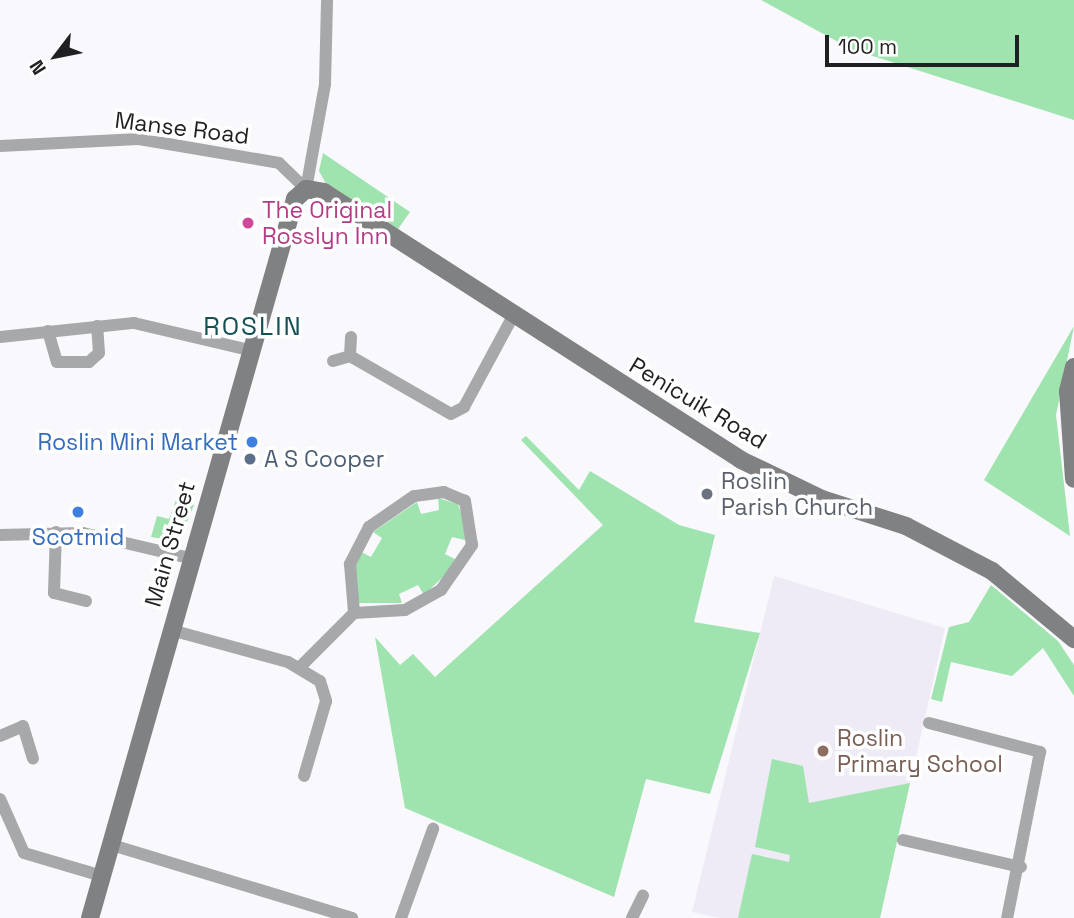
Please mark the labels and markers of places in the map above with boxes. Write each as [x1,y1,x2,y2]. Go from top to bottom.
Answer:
place label: The Original Rosslyn Inn [262,196,392,250]
marker: The Original Rosslyn Inn [240,215,256,231]
place label: Roslin Mini Market [37,428,238,456]
marker: Roslin Mini Market [244,434,260,450]
place label: A S Cooper [264,445,385,473]
marker: A S Cooper [242,451,258,467]
place label: Roslin Parish Church [721,467,873,521]
marker: Roslin Parish Church [699,486,715,502]
marker: Scotmid [70,504,86,520]
place label: Scotmid [32,523,124,551]
place label: Roslin Primary School [837,724,1003,778]
marker: Roslin Primary School [815,743,831,759]

